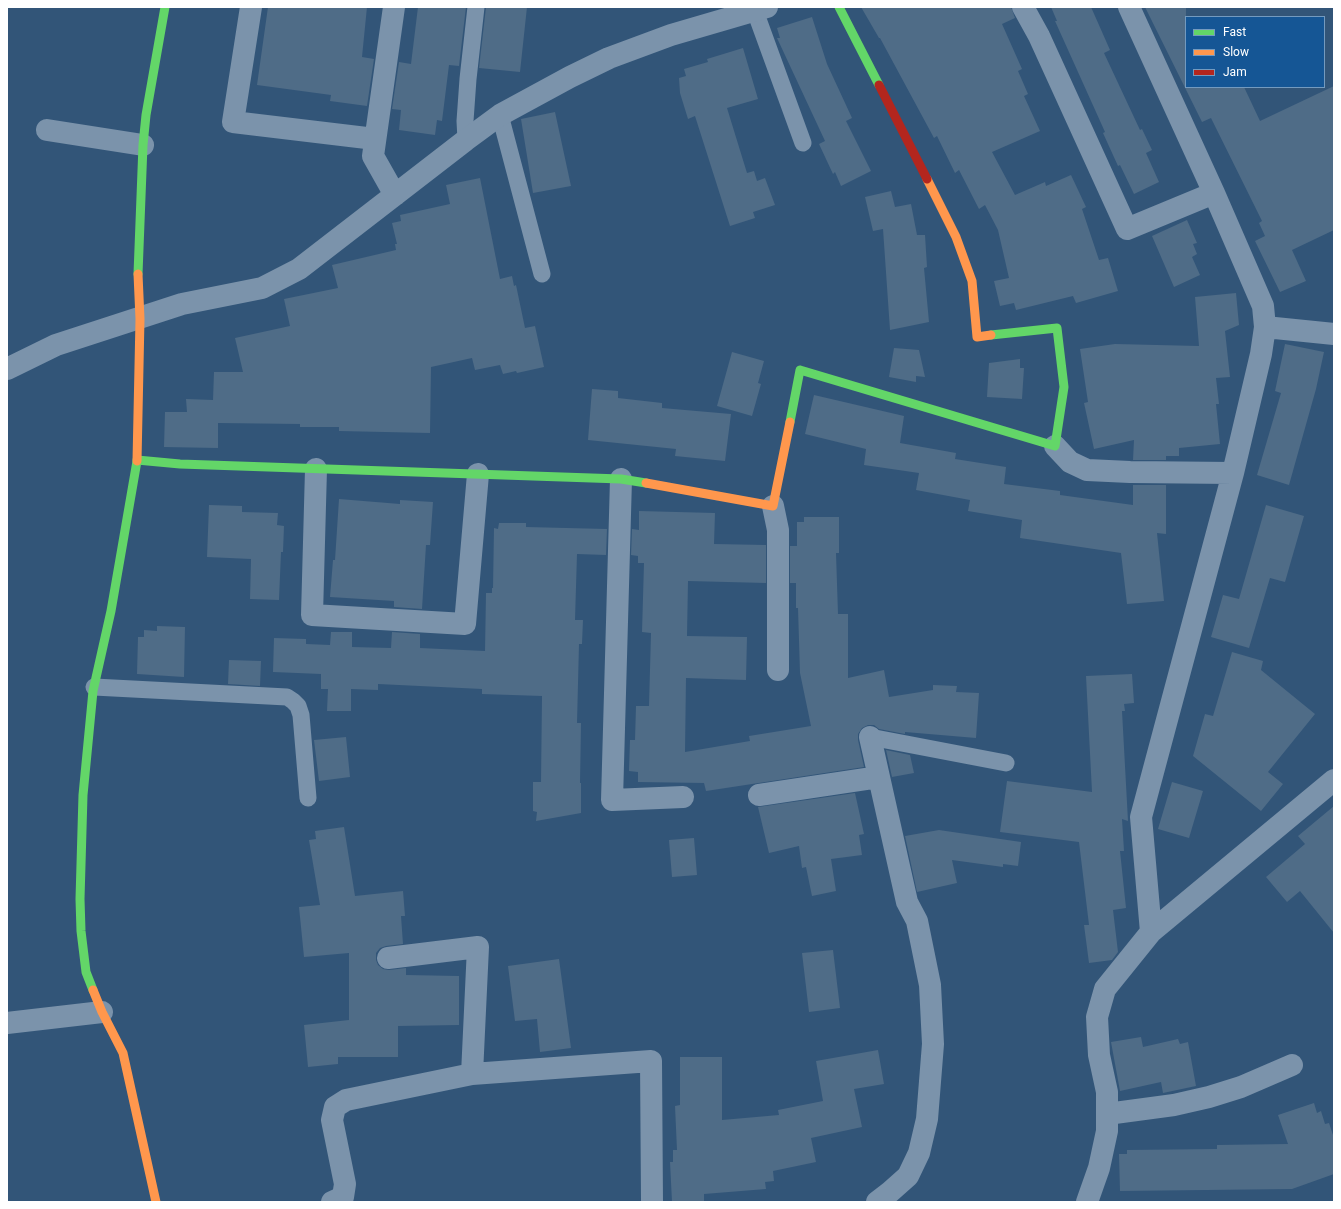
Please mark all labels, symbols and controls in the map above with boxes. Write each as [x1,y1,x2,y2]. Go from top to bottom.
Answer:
legend [1185,16,1325,88]
text: Fast [1223,25,1246,39]
text: Slow [1223,45,1249,59]
text: Jam [1223,65,1247,79]

